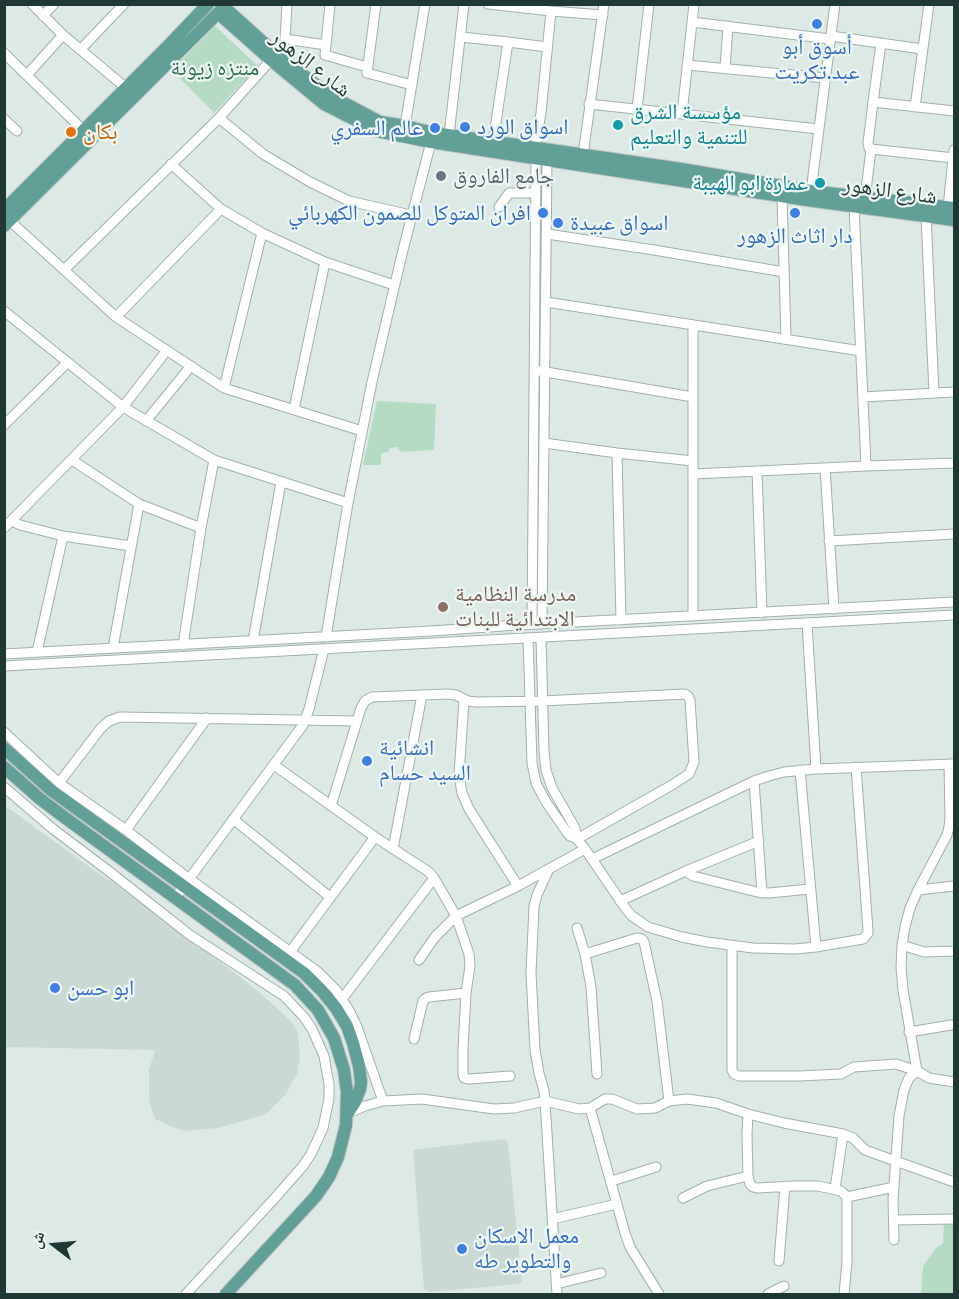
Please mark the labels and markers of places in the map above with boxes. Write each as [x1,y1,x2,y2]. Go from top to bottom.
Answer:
marker: أسوق أبو عبد.تكريت [810,17,824,31]
place label: أسوق أبو عبد.تكريت [774,34,860,86]
place label: مؤسسة الشرق للتنمية والتعليم [630,99,748,150]
place label: اسواق الورد [477,114,568,140]
place label: عالم السفري [330,115,423,141]
marker: مؤسسة الشرق للتنمية والتعليم [611,118,625,132]
place label: بكان [83,119,118,145]
marker: اسواق الورد [458,120,472,134]
marker: عالم السفري [428,121,442,135]
marker: بكان [64,125,78,139]
place label: جامع الفاروق [453,163,554,189]
marker: جامع الفاروق [434,169,448,183]
place label: عمارة ابو الهيبة [692,170,808,196]
marker: عمارة ابو الهيبة [813,176,827,190]
place label: افران المتوكل للصمون الكهربائي [288,200,531,226]
marker: افران المتوكل للصمون الكهربائي [536,206,550,220]
marker: دار اثاث الزهور [788,206,802,220]
place label: اسواق عبيدة [570,210,669,236]
marker: اسواق عبيدة [551,216,565,230]
place label: دار اثاث الزهور [737,223,853,249]
place label: مدرسة النظامية الابتدائية للبنات [455,581,576,632]
marker: مدرسة النظامية الابتدائية للبنات [436,600,450,614]
place label: انشائية السيد حسام [379,735,471,786]
marker: انشائية السيد حسام [360,754,374,768]
place label: ابو حسن [67,975,134,1001]
marker: ابو حسن [48,981,62,995]
place label: معمل الاسكان والتطوير طه [474,1223,579,1274]
marker: معمل الاسكان والتطوير طه [455,1242,469,1256]

